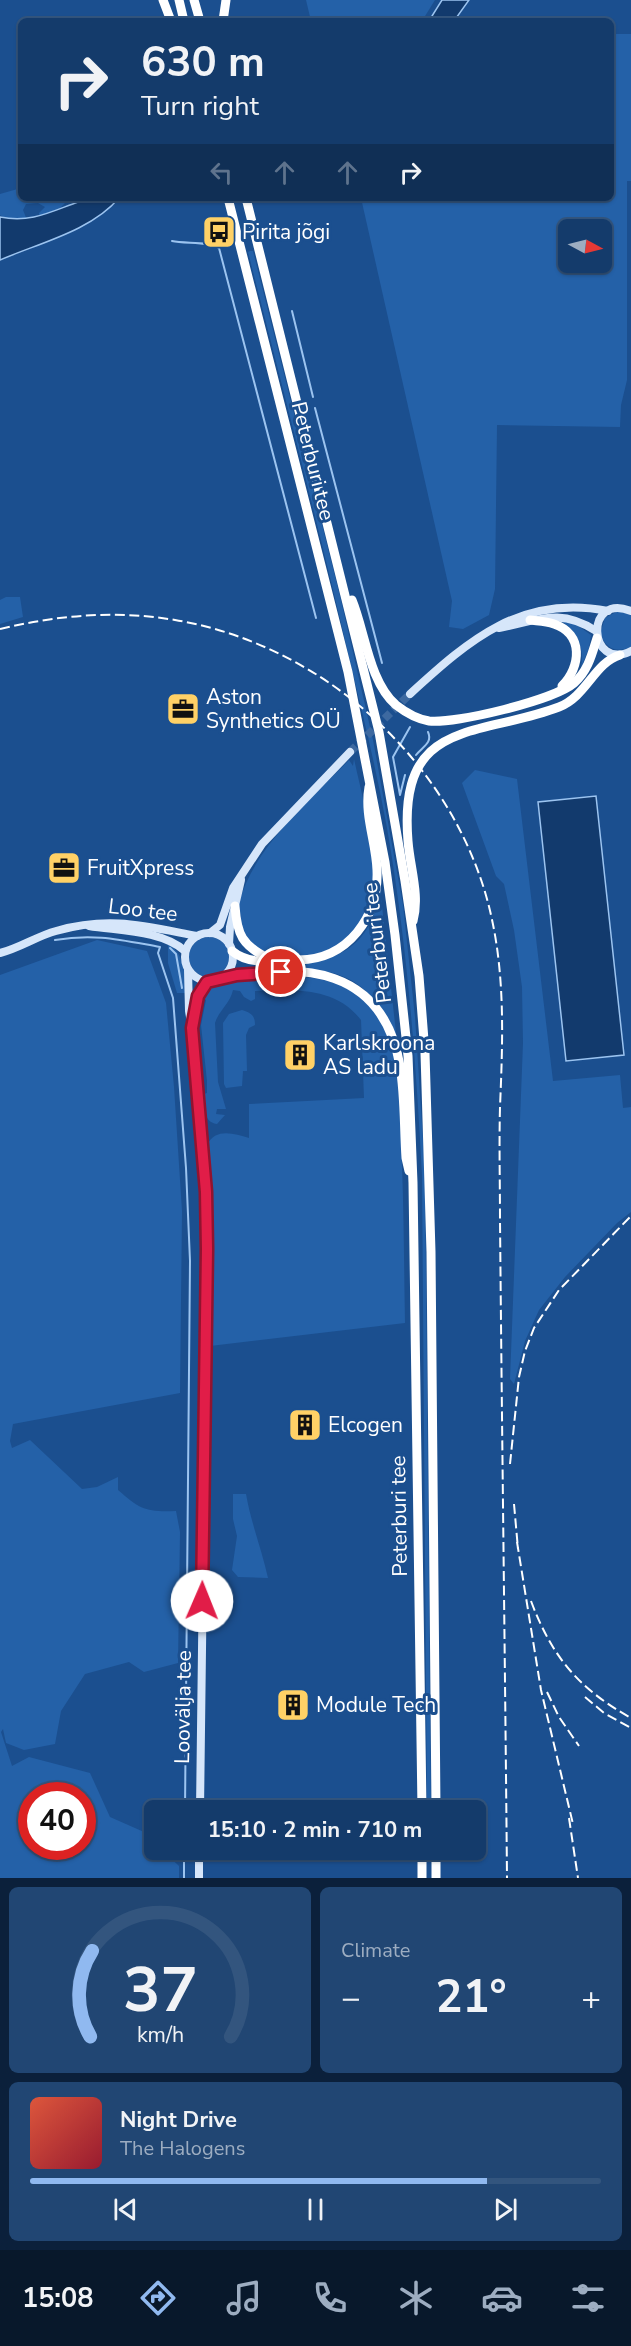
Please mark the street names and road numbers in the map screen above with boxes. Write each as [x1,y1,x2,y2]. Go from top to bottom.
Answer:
street label: Peterburi tee [285,399,341,523]
street label: Peterburi tee [356,881,398,1005]
street label: Loo tee [107,892,179,928]
street label: Peterburi tee [384,1455,414,1577]
street label: Loovälja tee [168,1650,198,1764]

